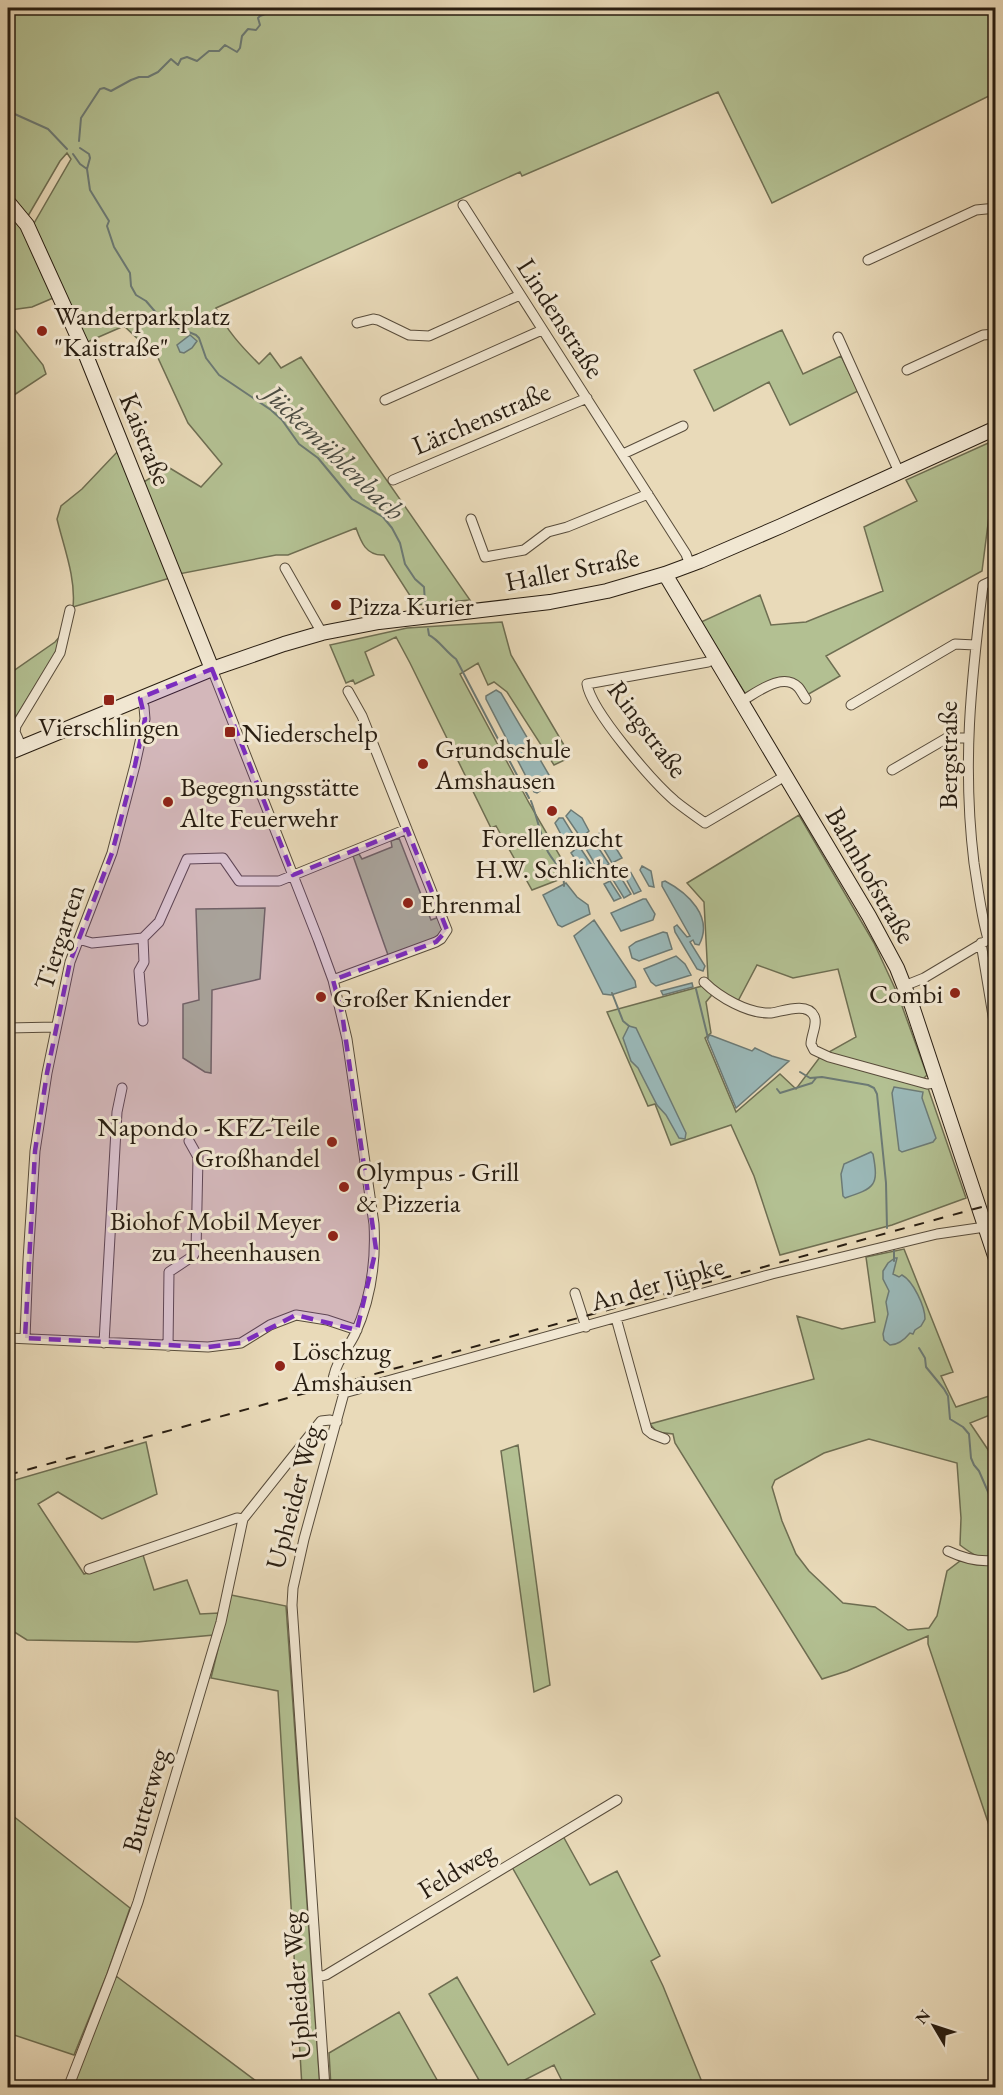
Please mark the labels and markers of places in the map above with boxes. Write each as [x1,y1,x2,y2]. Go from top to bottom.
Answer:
place label: Wanderparkplatz "Kaistraße" [54,298,231,364]
marker: Wanderparkplatz "Kaistraße" [35,324,49,338]
place label: Pizza Kurier [348,588,474,623]
marker: Pizza Kurier [329,598,343,612]
marker: Vierschlingen [102,693,116,707]
place label: Vierschlingen [38,709,180,744]
place label: Niederschelp [242,715,378,750]
marker: Niederschelp [223,725,237,739]
place label: Grundschule Amshausen [434,731,571,797]
marker: Grundschule Amshausen [416,757,430,771]
place label: Begegnungsstätte Alte Feuerwehr [179,769,359,835]
marker: Begegnungsstätte Alte Feuerwehr [161,795,175,809]
marker: Forellenzucht H.W. Schlichte [545,804,559,818]
place label: Forellenzucht H.W. Schlichte [475,820,629,886]
place label: Ehrenmal [420,886,521,921]
marker: Ehrenmal [401,896,415,910]
place label: Combi [869,976,943,1011]
place label: Großer Kniender [333,980,511,1015]
marker: Combi [948,986,962,1000]
marker: Großer Kniender [314,990,328,1004]
place label: Napondo - KFZ-Teile Großhandel [97,1109,320,1175]
marker: Napondo - KFZ-Teile Großhandel [325,1135,339,1149]
place label: Olympus - Grill & Pizzeria [356,1154,519,1220]
marker: Olympus - Grill & Pizzeria [337,1180,351,1194]
place label: Biohof Mobil Meyer zu Theenhausen [110,1203,321,1269]
marker: Biohof Mobil Meyer zu Theenhausen [326,1229,340,1243]
place label: Löschzug Amshausen [291,1333,413,1399]
marker: Löschzug Amshausen [273,1359,287,1373]

